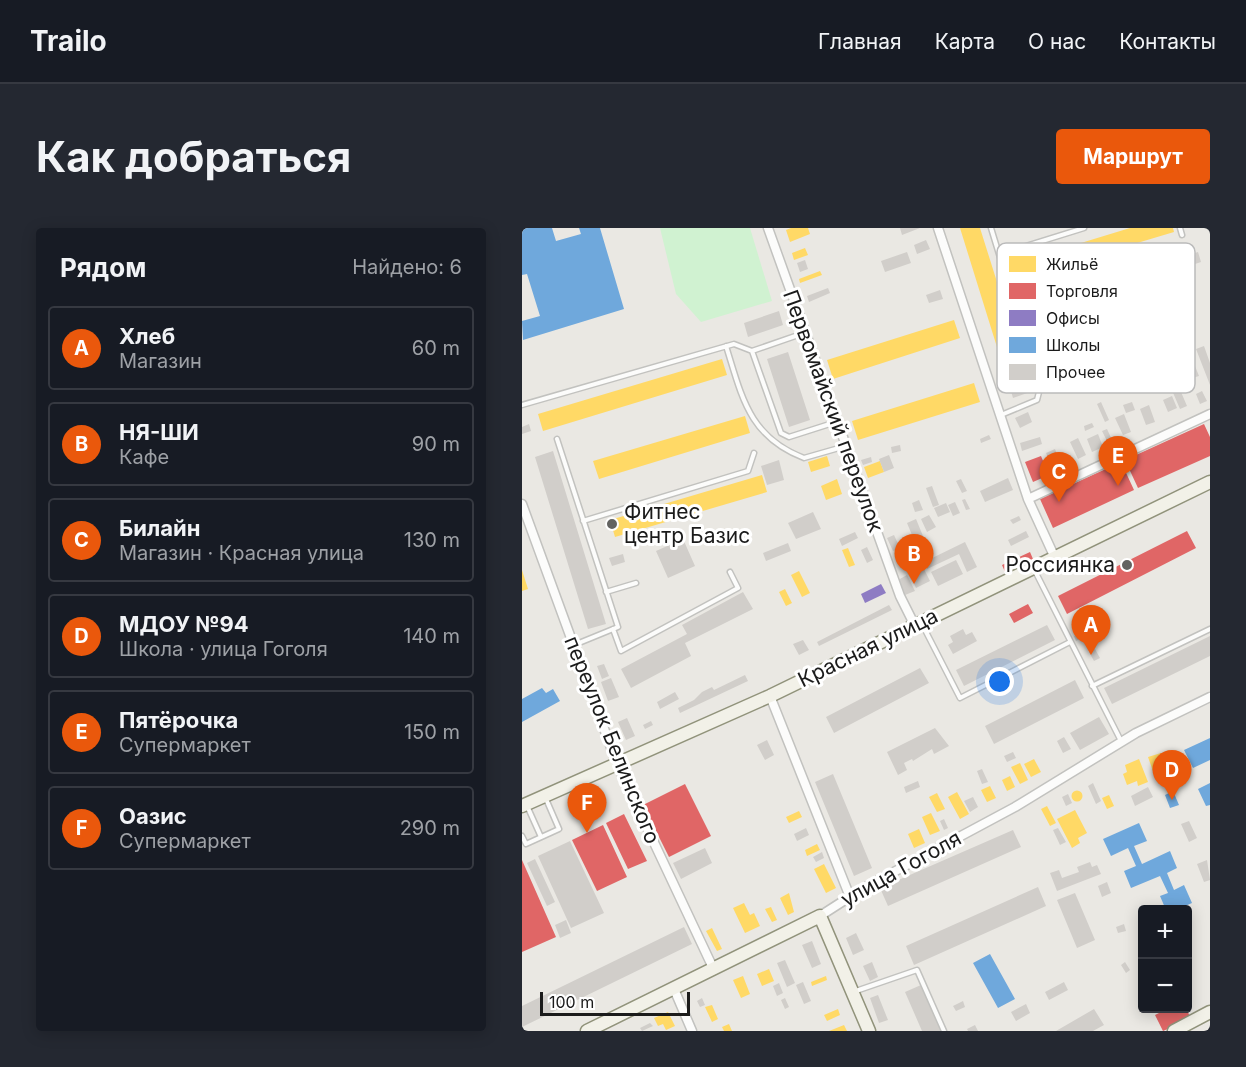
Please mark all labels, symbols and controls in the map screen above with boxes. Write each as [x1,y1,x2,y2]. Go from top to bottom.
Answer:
text: Trailo [30,24,107,58]
text: Главная [818,29,902,54]
text: Карта [935,29,995,54]
text: О нас [1028,29,1086,54]
text: Контакты [1119,29,1216,54]
button: Маршрут [1056,129,1210,184]
text: Как добраться [36,131,351,182]
legend [997,243,1195,393]
text: Рядом [60,252,146,283]
text: Жильё [1046,254,1098,274]
text: Найдено: 6 [352,255,462,279]
text: Торговля [1046,281,1118,301]
street label: Первомайский переулок [778,286,889,536]
text: Офисы [1046,308,1100,328]
text: Хлеб [119,323,175,349]
text: Школы [1046,335,1100,355]
text: A [74,336,89,360]
text: 60 m [412,336,460,360]
text: Магазин [119,349,202,373]
text: Прочее [1046,362,1105,382]
text: НЯ-ШИ [119,419,199,445]
text: B [75,432,88,456]
text: 90 m [412,432,460,456]
pin: E [1098,436,1138,486]
text: Кафе [119,445,169,469]
pin: C [1040,452,1078,502]
place label: Фитнес центр Базис [624,499,750,548]
text: Билайн [119,515,200,541]
marker: Фитнес центр Базис [605,517,619,531]
text: C [74,528,89,552]
text: 130 m [404,528,460,552]
pin: B [894,534,934,584]
text: Магазин · Красная улица [119,541,364,565]
place label: Россиянка [1005,552,1115,577]
marker: Россиянка [1120,558,1134,572]
street label: Красная улица [794,603,942,692]
pin: A [1072,606,1110,655]
text: МДОУ №94 [119,611,249,637]
text: D [74,624,89,648]
text: 140 m [403,624,460,648]
street label: переулок Белинского [559,632,666,847]
text: Школа · улица Гоголя [119,637,328,661]
your location [985,667,1014,696]
text: Пятёрочка [119,707,238,733]
text: E [75,720,88,744]
text: 150 m [404,720,460,744]
text: Супермаркет [119,733,251,757]
pin: D [1152,750,1192,800]
pin: F [568,784,606,833]
text: Оазис [119,803,187,829]
text: F [76,816,87,840]
text: 290 m [400,816,460,840]
street label: улица Гоголя [836,825,965,912]
text: Супермаркет [119,829,251,853]
map controls [1138,905,1192,1013]
button: + [1138,905,1192,959]
button: − [1138,959,1192,1013]
scale bar [540,989,690,1016]
text: 100 m [549,992,594,1012]

